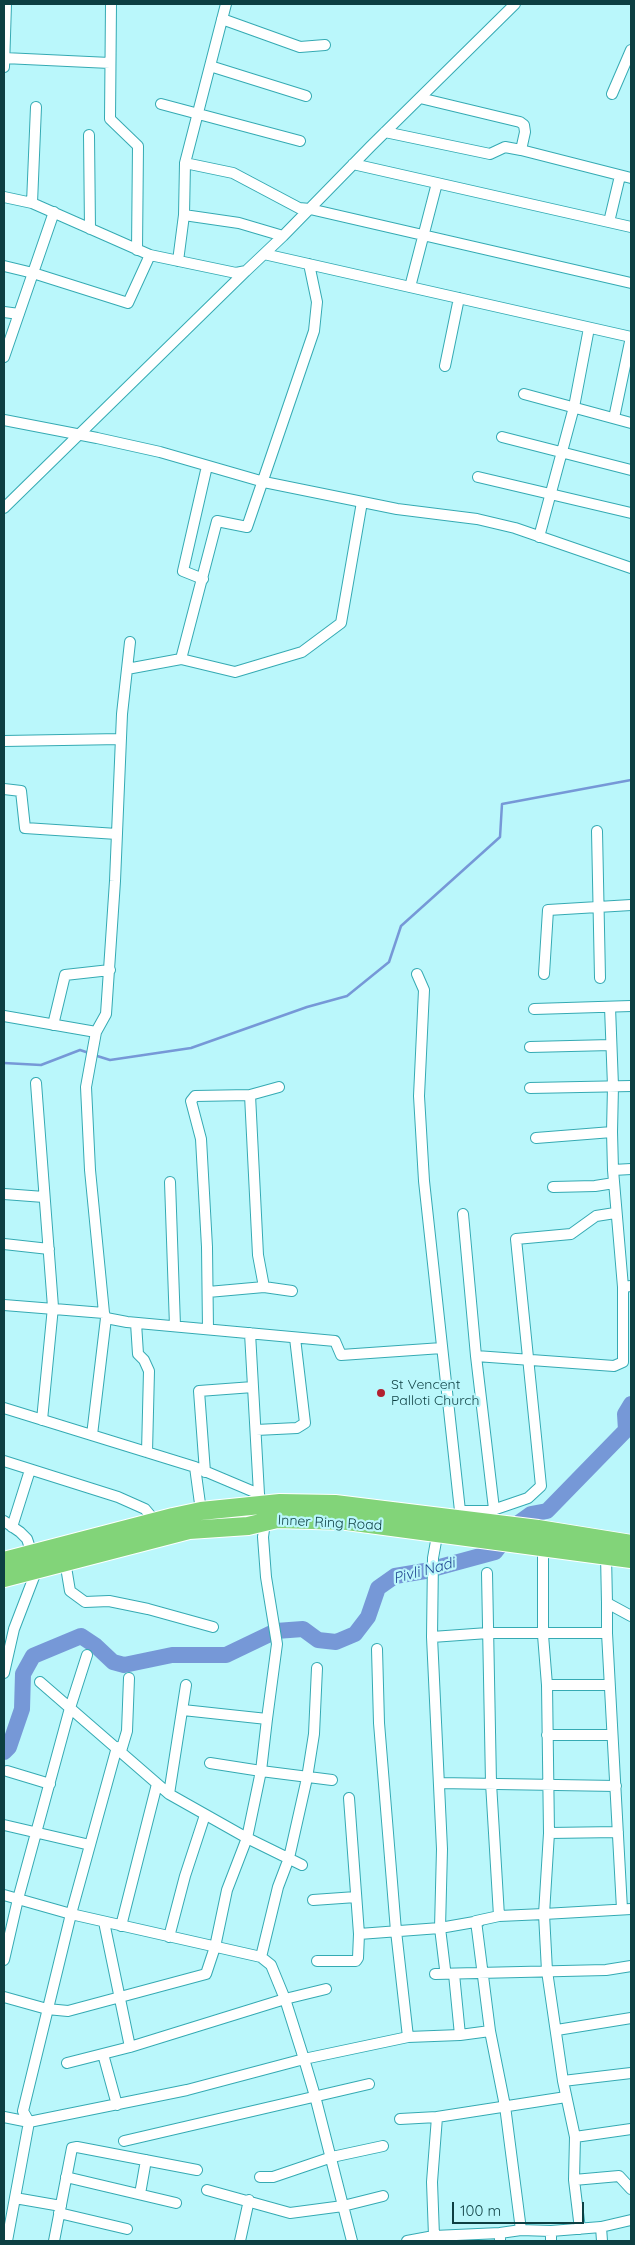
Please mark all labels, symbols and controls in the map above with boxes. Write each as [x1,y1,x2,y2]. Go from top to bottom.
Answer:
place label: St Vencent Palloti Church [391,1377,479,1410]
marker: St Vencent Palloti Church [375,1387,387,1399]
street label: Inner Ring Road [277,1512,383,1534]
water label: Pivli Nadi [391,1554,457,1588]
scale bar [455,2192,588,2224]
text: 100 m [460,2201,501,2220]

